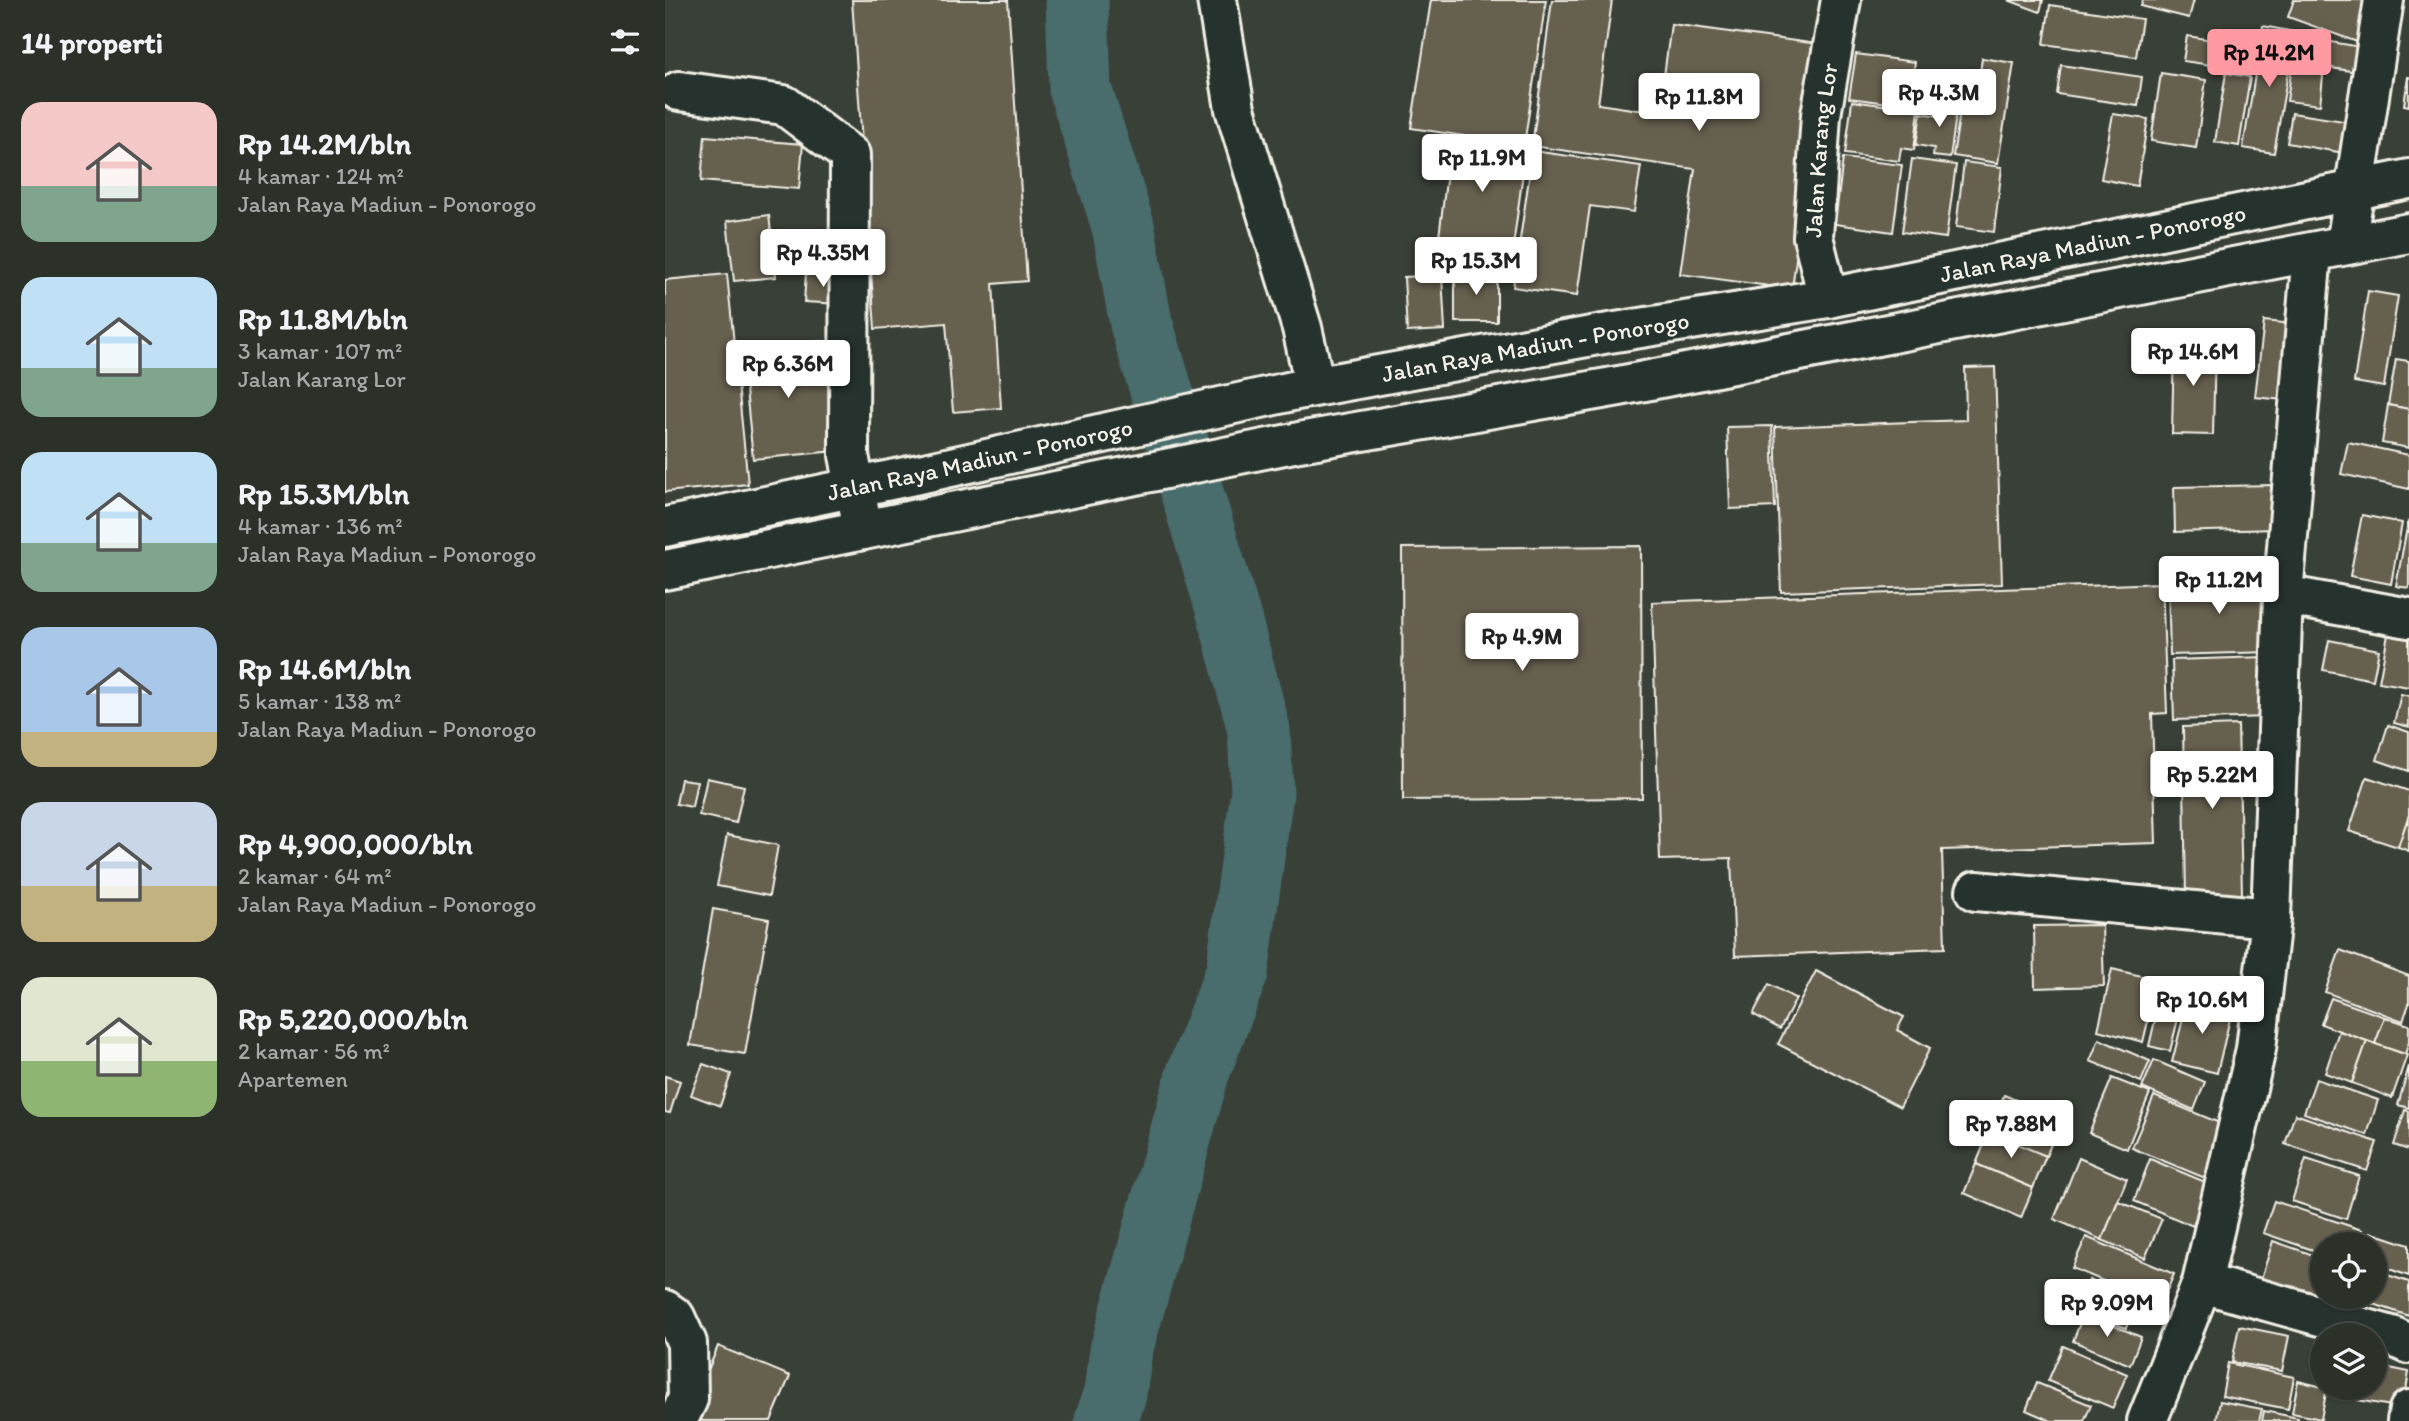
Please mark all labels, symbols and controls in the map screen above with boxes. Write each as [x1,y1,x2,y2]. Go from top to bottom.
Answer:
icon: filters [606,23,644,61]
text: 14 properti [21,24,163,61]
pin: Rp 14.2M [2197,29,2341,89]
text: Rp 14.2M [2223,38,2315,66]
street label: Jalan Karang Lor [1798,60,1844,238]
pin: Rp 4.3M [1874,69,2004,129]
pin: Rp 11.8M [1627,74,1771,133]
text: Rp 4.3M [1898,78,1980,106]
text: Rp 11.8M [1655,82,1743,110]
text: Rp 14.2M/bln [238,125,411,162]
icon: home [77,130,161,214]
pin: Rp 11.9M [1410,134,1554,194]
text: Rp 11.9M [1438,143,1526,171]
text: 4 kamar · 124 m² [238,162,404,190]
text: Jalan Raya Madiun - Ponorogo [238,190,536,218]
street label: Jalan Raya Madiun - Ponorogo [1937,198,2248,289]
pin: Rp 4.35M [751,230,895,289]
text: Rp 4.35M [776,238,870,266]
pin: Rp 15.3M [1404,238,1548,297]
text: Rp 15.3M [1431,246,1521,274]
text: Rp 11.8M/bln [238,300,408,337]
icon: home [77,305,161,389]
street label: Jalan Raya Madiun - Ponorogo [1379,305,1691,388]
pin: Rp 14.6M [2121,328,2265,388]
text: 3 kamar · 107 m² [238,337,402,365]
text: Rp 14.6M [2147,337,2239,365]
pin: Rp 6.36M [716,340,860,400]
text: Rp 6.36M [742,349,834,377]
text: Jalan Karang Lor [238,365,406,393]
street label: Jalan Raya Madiun - Ponorogo [825,412,1135,507]
text: Rp 15.3M/bln [238,475,409,512]
icon: home [77,480,161,564]
text: 4 kamar · 136 m² [238,512,403,540]
text: Jalan Raya Madiun - Ponorogo [238,540,536,568]
pin: Rp 11.2M [2147,556,2291,616]
text: Rp 11.2M [2175,565,2263,593]
pin: Rp 4.9M [1457,614,1587,673]
text: Rp 4.9M [1481,622,1563,650]
text: Rp 14.6M/bln [238,650,411,687]
icon: home [77,655,161,739]
text: 5 kamar · 138 m² [238,687,401,715]
text: Jalan Raya Madiun - Ponorogo [238,715,536,743]
pin: Rp 5.22M [2140,752,2284,811]
text: Rp 5.22M [2166,760,2258,788]
text: Rp 4,900,000/bln [238,825,473,862]
icon: home [77,830,161,914]
text: 2 kamar · 64 m² [238,862,392,890]
text: Jalan Raya Madiun - Ponorogo [238,890,536,918]
pin: Rp 10.6M [2130,976,2274,1036]
text: Rp 10.6M [2156,985,2248,1013]
text: Rp 5,220,000/bln [238,1000,468,1037]
icon: home [77,1005,161,1089]
text: 2 kamar · 56 m² [238,1037,390,1065]
text: Apartemen [238,1065,348,1093]
pin: Rp 7.88M [1939,1100,2083,1160]
text: Rp 7.88M [1965,1109,2057,1137]
map controls [2310,1232,2387,1400]
button: locate [2310,1232,2387,1309]
pin: Rp 9.09M [2035,1280,2179,1339]
text: Rp 9.09M [2060,1288,2154,1316]
button: layers [2310,1323,2387,1400]

